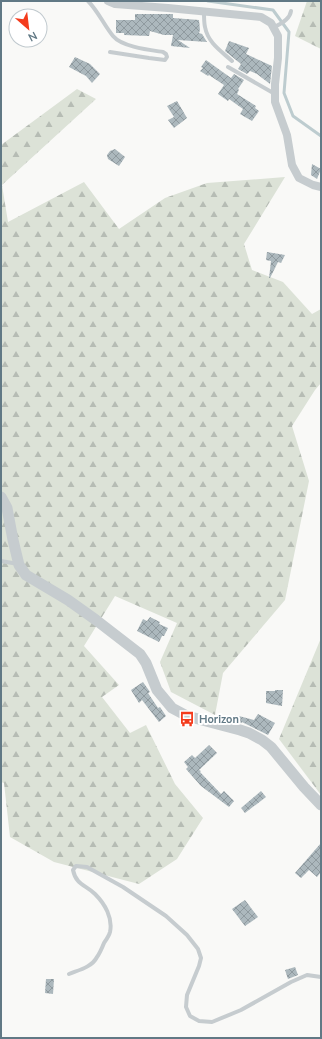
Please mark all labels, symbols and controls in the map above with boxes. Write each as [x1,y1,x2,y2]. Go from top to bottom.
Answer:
north arrow [8,8,48,48]
text: N [25,28,40,45]
bus stop icon: Horizon [178,710,196,728]
place label: Horizon [199,712,239,727]

